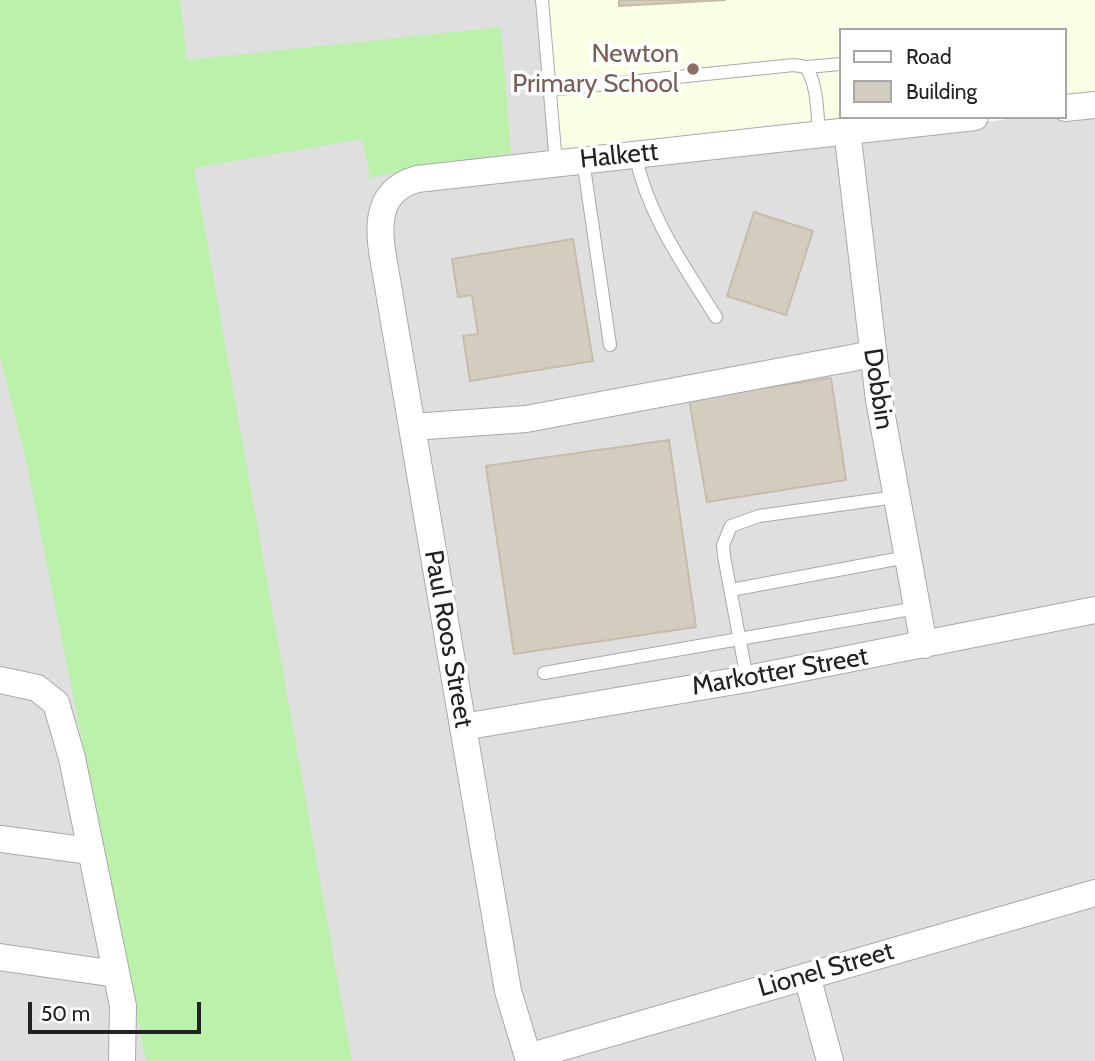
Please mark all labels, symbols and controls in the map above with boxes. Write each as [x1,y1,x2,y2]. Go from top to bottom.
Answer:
legend [839,28,1067,119]
place label: Newton Primary School [512,38,679,100]
text: Road [906,44,952,69]
marker: Newton Primary School [685,61,701,77]
text: Building [906,79,977,104]
street label: Halkett [578,136,660,176]
street label: Dobbin [856,346,900,432]
street label: Paul Roos Street [417,548,479,730]
street label: Markotter Street [689,641,871,703]
street label: Lionel Street [755,936,897,1004]
scale bar [32,988,205,1032]
text: 50 m [41,1001,90,1026]

